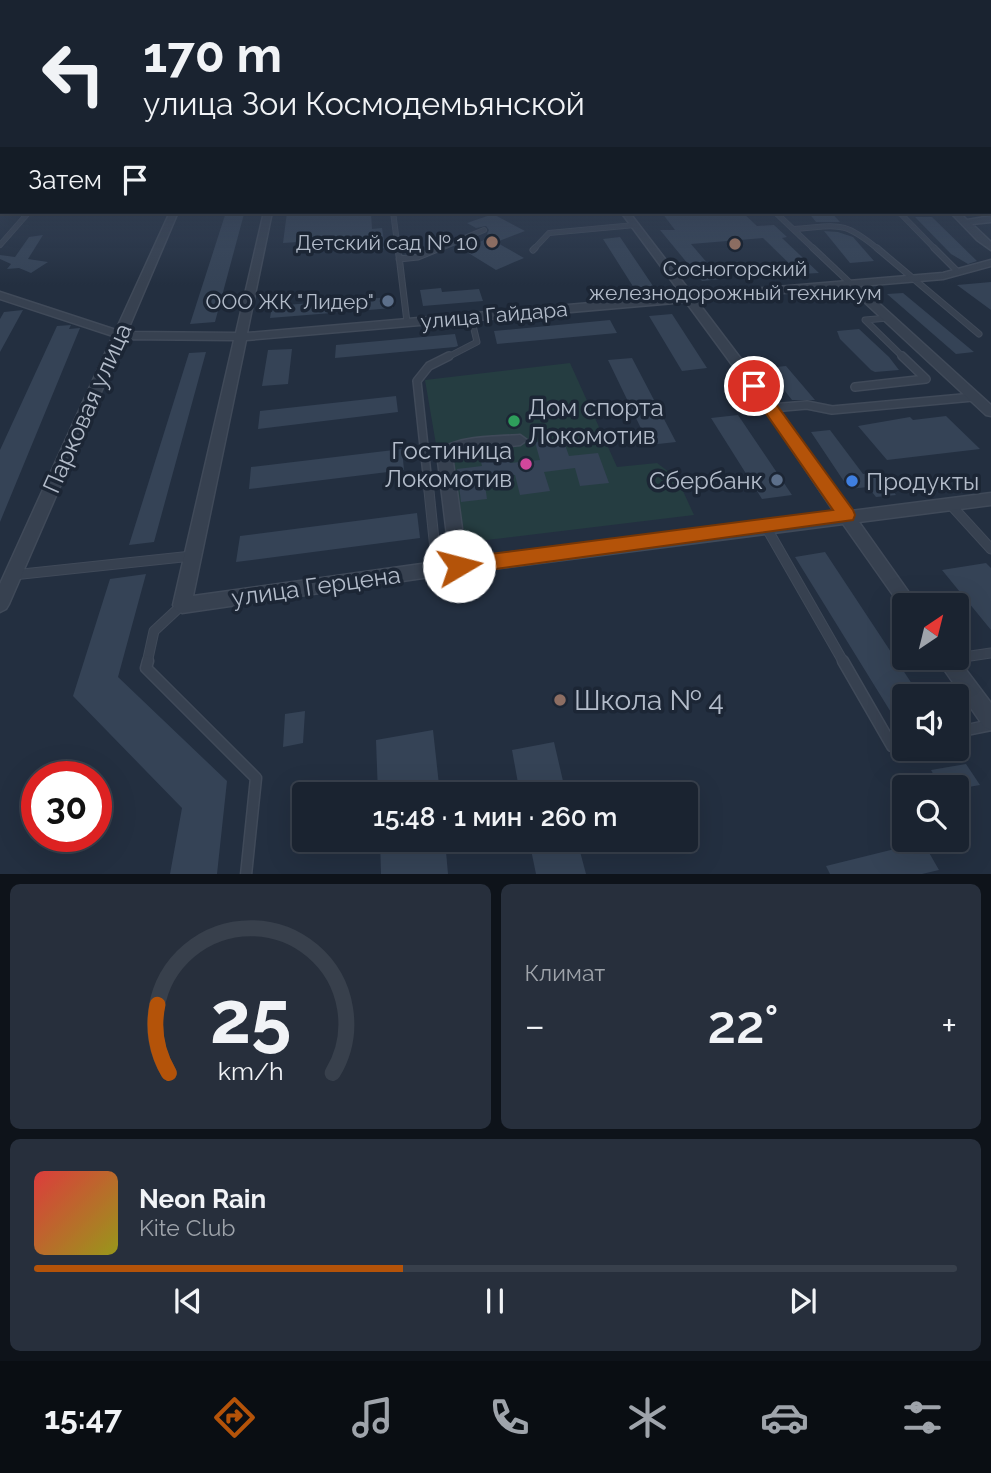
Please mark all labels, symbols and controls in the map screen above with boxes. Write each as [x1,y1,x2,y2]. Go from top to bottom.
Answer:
text: 170 m [143,26,282,83]
icon: left [28,28,119,119]
text: улица Зои Космодемьянской [143,85,585,122]
icon: arrive [116,161,154,199]
text: Затем [28,165,102,195]
place label: Детский сад № 10 [296,230,478,255]
marker: Детский сад № 10 [484,234,500,250]
marker: Сосногорский железнодорожный техникум [727,236,743,252]
place label: Сосногорский железнодорожный техникум [588,256,882,305]
place label: ООО ЖК "Лидер" [206,289,374,314]
marker: ООО ЖК "Лидер" [380,293,396,309]
street label: улица Гайдара [419,296,569,334]
street label: Парковая улица [37,319,137,497]
pin [724,356,784,416]
icon: arrive [735,367,773,405]
place label: Дом спорта Локомотив [528,393,664,450]
marker: Дом спорта Локомотив [506,413,522,429]
place label: Гостиница Локомотив [385,436,512,493]
marker: Гостиница Локомотив [518,456,534,472]
place label: Сбербанк [649,466,763,495]
place label: Продукты [866,467,979,496]
marker: Сбербанк [769,472,785,488]
marker: Продукты [844,473,860,489]
position arrow [422,529,496,603]
street label: улица Герцена [230,560,402,612]
north arrow [892,593,970,670]
map controls [892,593,969,852]
place label: Школа № 4 [574,684,724,717]
button: sound [892,684,969,761]
marker: Школа № 4 [552,692,568,708]
speed limit sign: 30 [21,761,112,852]
button: search [892,775,969,852]
text: 15:48 · 1 мин · 260 m [373,802,617,832]
text: Климат [525,959,605,986]
text: 25 [210,975,291,1060]
text: 22° [708,994,779,1055]
text: − [525,1003,545,1048]
text: + [941,1003,957,1048]
text: km/h [217,1055,283,1085]
text: Neon Rain [139,1184,266,1214]
text: Kite Club [139,1214,236,1241]
icon: previous [169,1282,207,1320]
icon: pause [476,1282,514,1320]
icon: next [784,1282,822,1320]
icon: directions [210,1393,259,1442]
icon: music [348,1393,397,1442]
icon: phone [485,1393,534,1442]
icon: climate [623,1393,672,1442]
icon: car [760,1393,809,1442]
icon: filters [898,1393,947,1442]
text: 15:47 [44,1399,122,1436]

